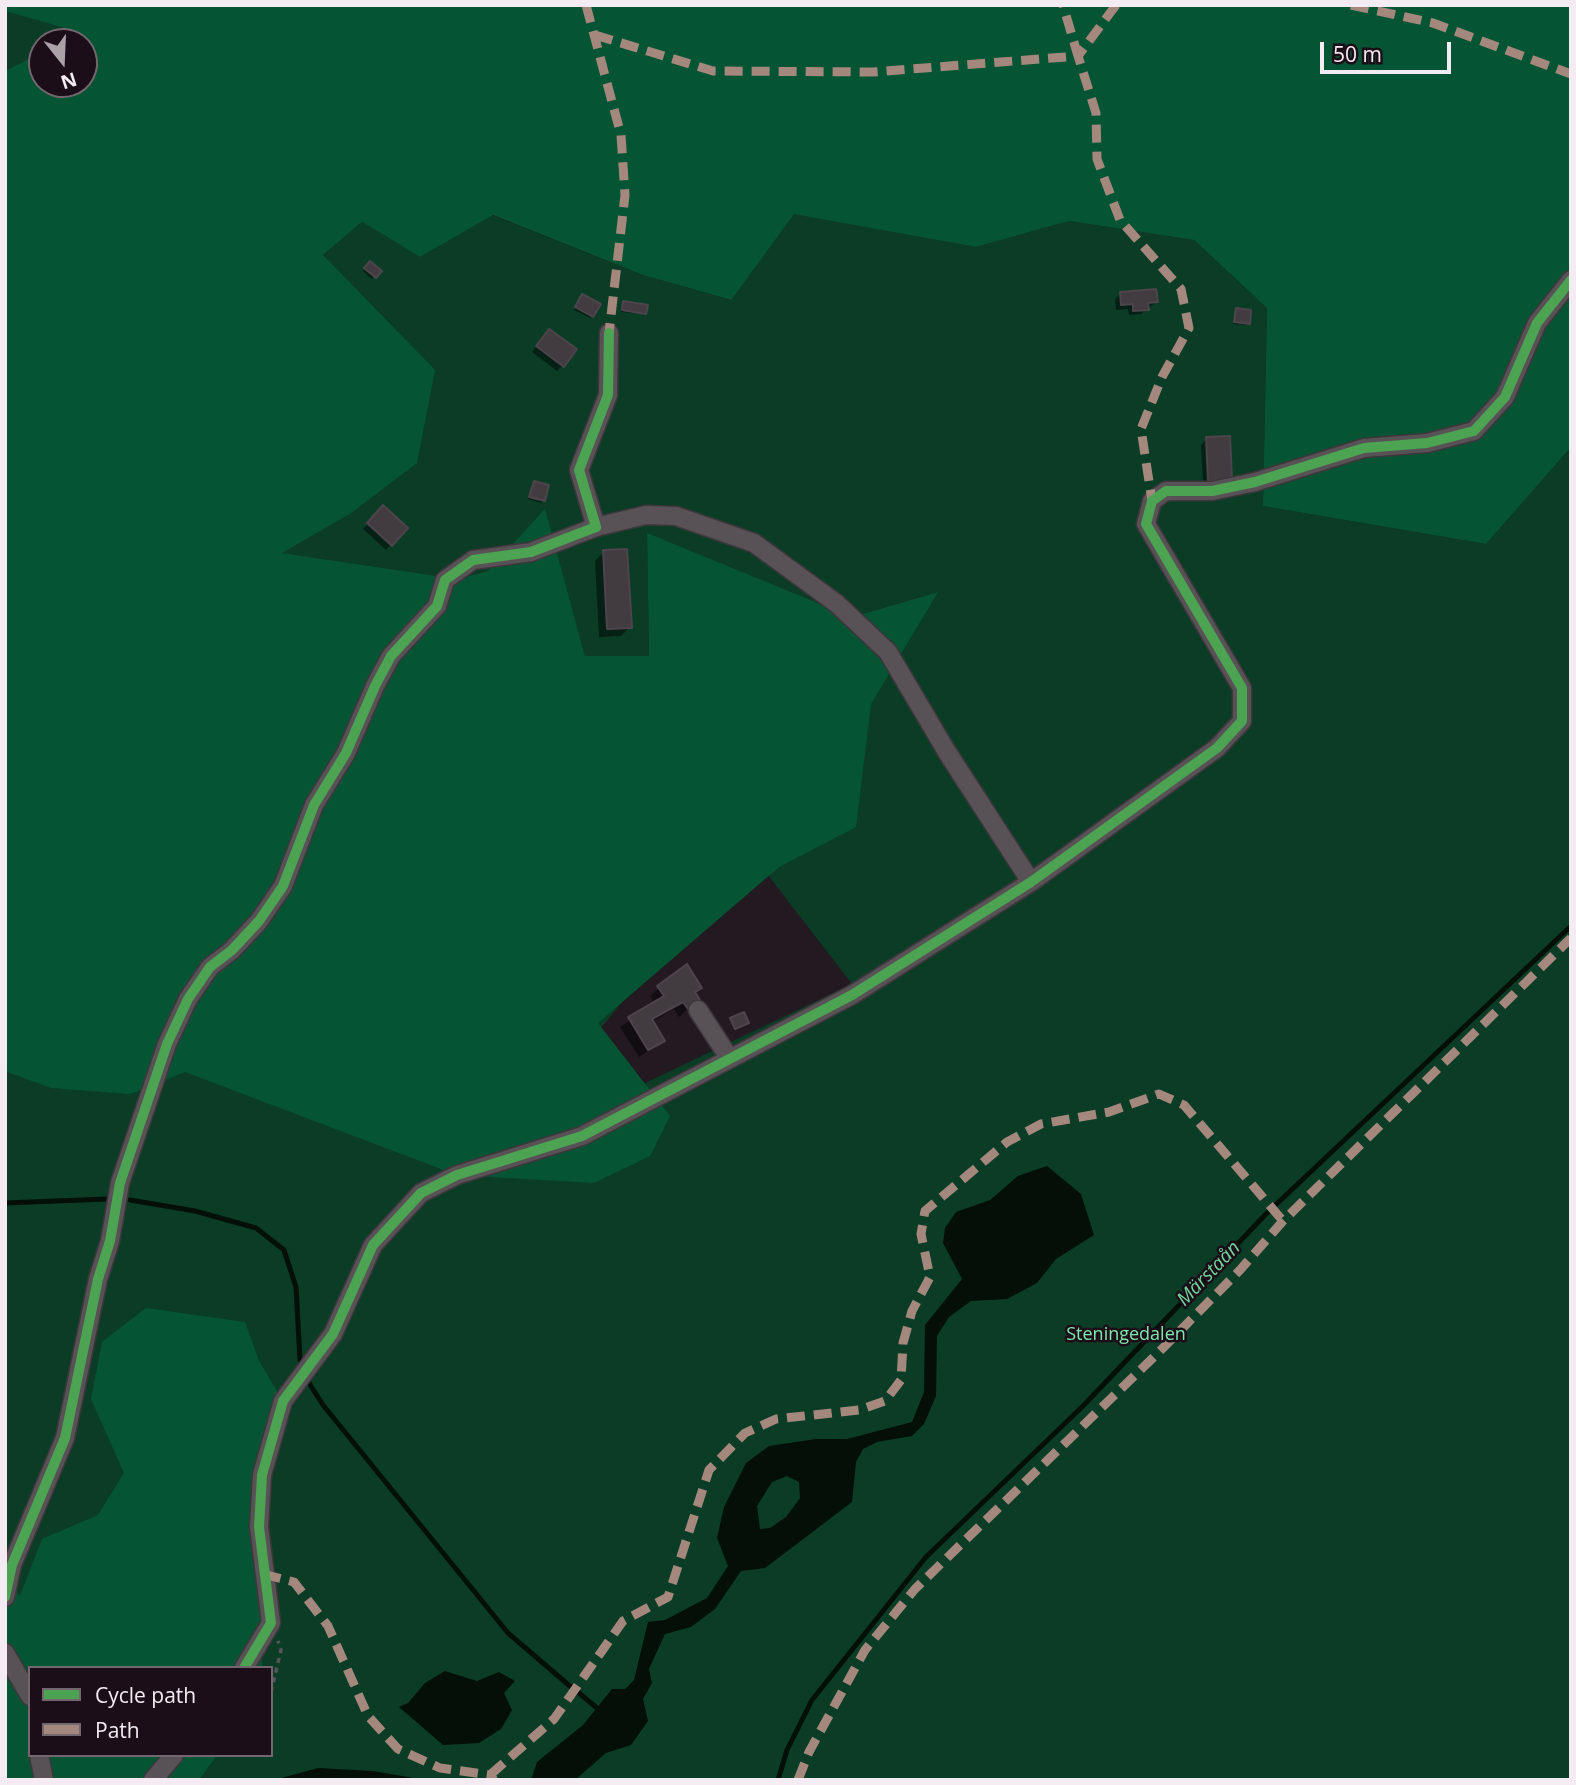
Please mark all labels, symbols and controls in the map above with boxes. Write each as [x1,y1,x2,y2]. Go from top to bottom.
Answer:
north arrow [28,28,98,98]
scale bar [1324,28,1455,72]
text: 50 m [1333,40,1382,68]
text: N [58,66,80,96]
water label: Märstaån [1173,1237,1245,1311]
park label: Steningedalen [1066,1324,1186,1346]
legend [28,1666,273,1757]
text: Cycle path [95,1681,196,1709]
text: Path [95,1716,140,1744]

